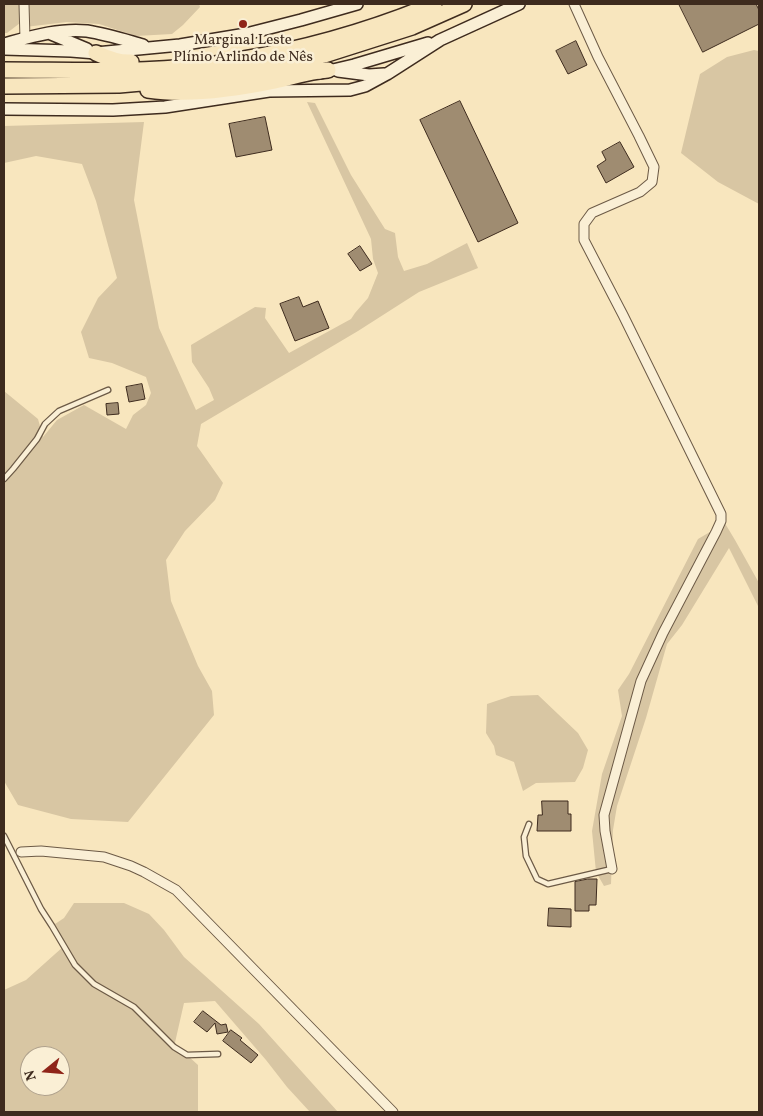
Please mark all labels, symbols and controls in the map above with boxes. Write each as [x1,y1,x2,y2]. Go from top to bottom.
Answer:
marker: Marginal Leste Plínio Arlindo de Nês [237,18,249,30]
place label: Marginal Leste Plínio Arlindo de Nês [173,32,313,67]
north arrow [20,1046,70,1096]
text: N [21,1068,42,1083]

